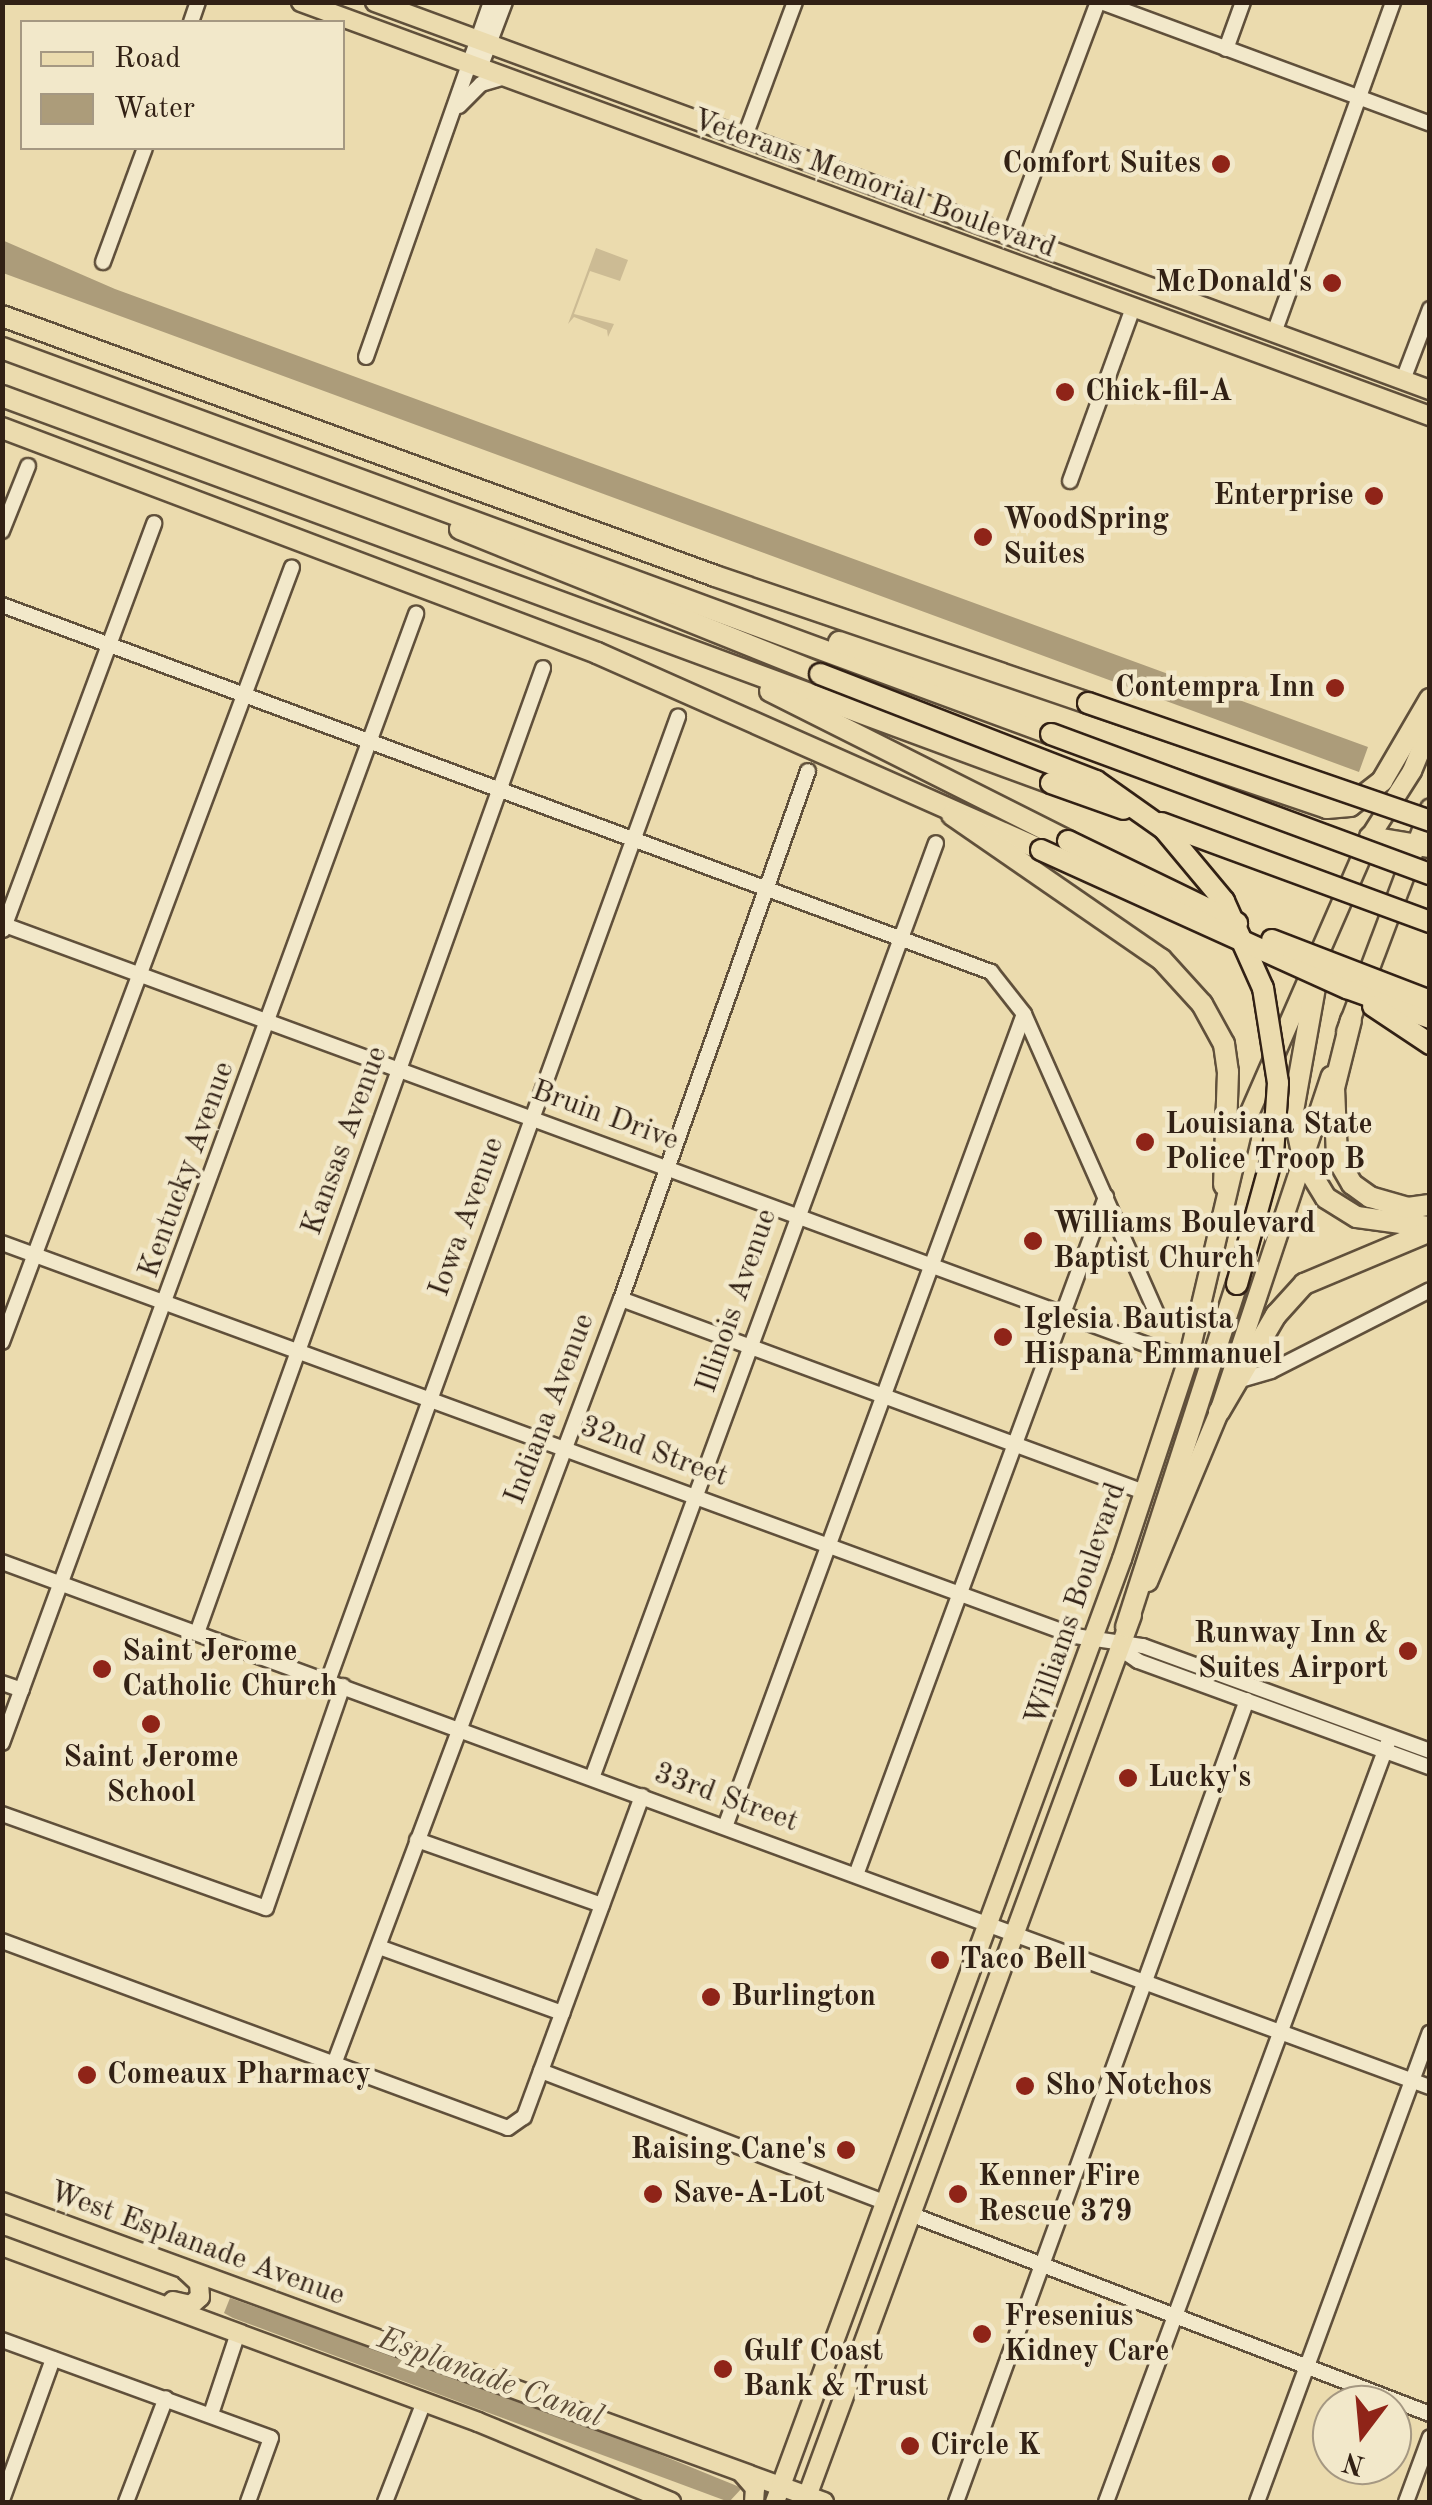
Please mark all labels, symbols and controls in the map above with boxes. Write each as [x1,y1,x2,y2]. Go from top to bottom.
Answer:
legend [20,20,345,150]
text: Road [114,44,181,74]
text: Water [114,94,195,124]
street label: Veterans Memorial Boulevard [688,101,1060,267]
place label: Comfort Suites [1002,146,1201,182]
marker: Comfort Suites [1210,153,1232,175]
place label: McDonald's [1155,265,1312,301]
marker: McDonald's [1321,272,1343,294]
place label: Chick-fil-A [1085,374,1232,410]
marker: Chick-fil-A [1054,381,1076,403]
place label: Enterprise [1213,478,1354,514]
marker: Enterprise [1363,485,1385,507]
place label: WoodSpring Suites [1003,502,1169,572]
marker: WoodSpring Suites [972,526,994,548]
place label: Contempra Inn [1115,670,1315,706]
marker: Contempra Inn [1324,677,1346,699]
street label: Kansas Avenue [294,1042,396,1240]
street label: Kentucky Avenue [131,1057,243,1283]
street label: Bruin Drive [527,1073,683,1159]
place label: Louisiana State Police Troop B [1165,1107,1373,1178]
marker: Louisiana State Police Troop B [1134,1131,1156,1153]
street label: Iowa Avenue [422,1132,512,1302]
street label: Illinois Avenue [689,1204,785,1398]
place label: Williams Boulevard Baptist Church [1053,1206,1315,1276]
marker: Williams Boulevard Baptist Church [1022,1230,1044,1252]
place label: Iglesia Bautista Hispana Emmanuel [1023,1302,1282,1372]
street label: Indiana Avenue [497,1309,603,1509]
marker: Iglesia Bautista Hispana Emmanuel [992,1326,1014,1348]
street label: 32nd Street [575,1409,733,1495]
street label: Williams Boulevard [1018,1478,1134,1730]
place label: Runway Inn & Suites Airport [1194,1616,1388,1686]
place label: Saint Jerome Catholic Church [122,1634,337,1704]
marker: Runway Inn & Suites Airport [1397,1640,1419,1662]
marker: Saint Jerome Catholic Church [91,1658,113,1680]
marker: Saint Jerome School [140,1713,162,1735]
place label: Saint Jerome School [63,1740,239,1810]
street label: 33rd Street [649,1755,803,1841]
place label: Lucky's [1148,1760,1251,1796]
marker: Lucky's [1117,1767,1139,1789]
place label: Taco Bell [960,1942,1087,1978]
marker: Taco Bell [929,1949,951,1971]
place label: Burlington [731,1979,876,2015]
marker: Burlington [700,1986,722,2008]
place label: Comeaux Pharmacy [107,2057,371,2093]
marker: Comeaux Pharmacy [76,2064,98,2086]
place label: Sho Notchos [1045,2068,1212,2104]
marker: Sho Notchos [1014,2075,1036,2097]
place label: Raising Cane's [631,2132,826,2168]
marker: Raising Cane's [835,2139,857,2161]
place label: Kenner Fire Rescue 379 [978,2159,1140,2230]
street label: West Esplanade Avenue [45,2174,349,2314]
place label: Save-A-Lot [673,2176,825,2212]
marker: Save-A-Lot [642,2183,664,2205]
marker: Kenner Fire Rescue 379 [947,2183,969,2205]
place label: Fresenius Kidney Care [1004,2299,1169,2370]
water label: Esplanade Canal [372,2320,608,2438]
marker: Fresenius Kidney Care [969,2321,995,2347]
place label: Gulf Coast Bank & Trust [743,2334,928,2404]
marker: Gulf Coast Bank & Trust [712,2358,734,2380]
north arrow [1312,2385,1412,2485]
place label: Circle K [930,2428,1041,2464]
marker: Circle K [899,2435,921,2457]
text: N [1340,2446,1368,2478]

